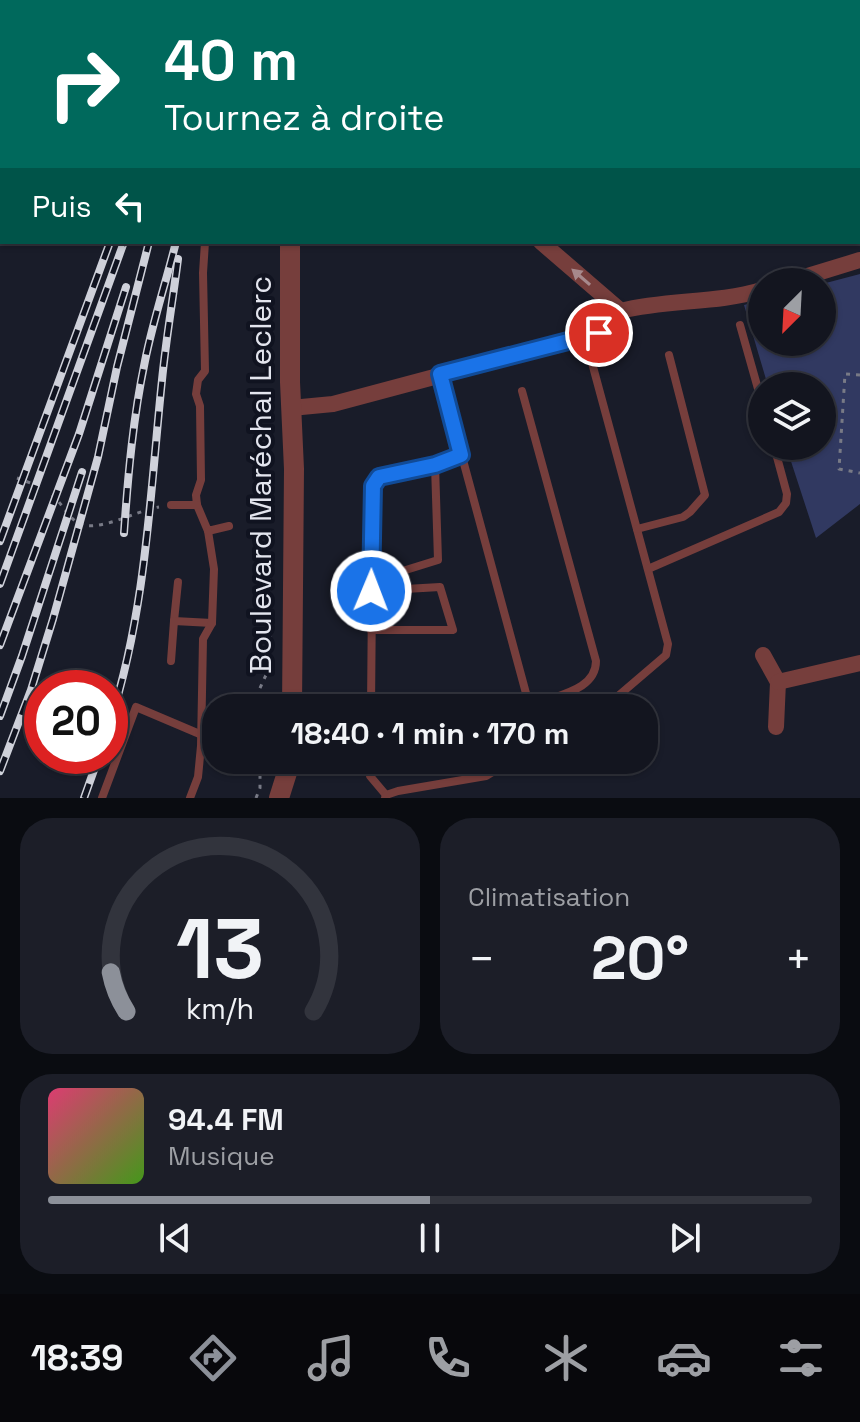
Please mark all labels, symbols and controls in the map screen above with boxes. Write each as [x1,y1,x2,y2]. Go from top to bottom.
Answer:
text: 40 m [164,25,298,96]
icon: right [32,32,136,136]
text: Tournez à droite [164,95,445,141]
icon: left [108,184,152,228]
text: Puis [32,187,92,226]
one-way arrow [572,268,591,286]
north arrow [748,268,836,356]
map controls [748,268,836,460]
street label: Boulevard Maréchal Leclerc [241,276,280,674]
pin [565,299,633,367]
icon: arrive [577,311,621,355]
button: layers [748,372,836,460]
position arrow [329,549,413,633]
speed limit sign: 20 [24,670,128,774]
text: 18:40 · 1 min · 170 m [291,714,569,753]
text: Climatisation [468,880,630,914]
text: 13 [176,896,264,1002]
text: 20° [591,920,689,997]
text: − [468,931,495,987]
text: + [785,931,812,987]
text: km/h [186,991,254,1027]
text: 94.4 FM [168,1100,284,1139]
text: Musique [168,1139,275,1173]
icon: previous [153,1216,197,1260]
icon: pause [408,1216,452,1260]
icon: next [663,1216,707,1260]
icon: directions [185,1330,241,1386]
icon: music [303,1330,359,1386]
icon: phone [420,1330,476,1386]
icon: climate [538,1330,594,1386]
icon: car [656,1330,712,1386]
icon: filters [773,1330,829,1386]
text: 18:39 [31,1335,124,1381]

